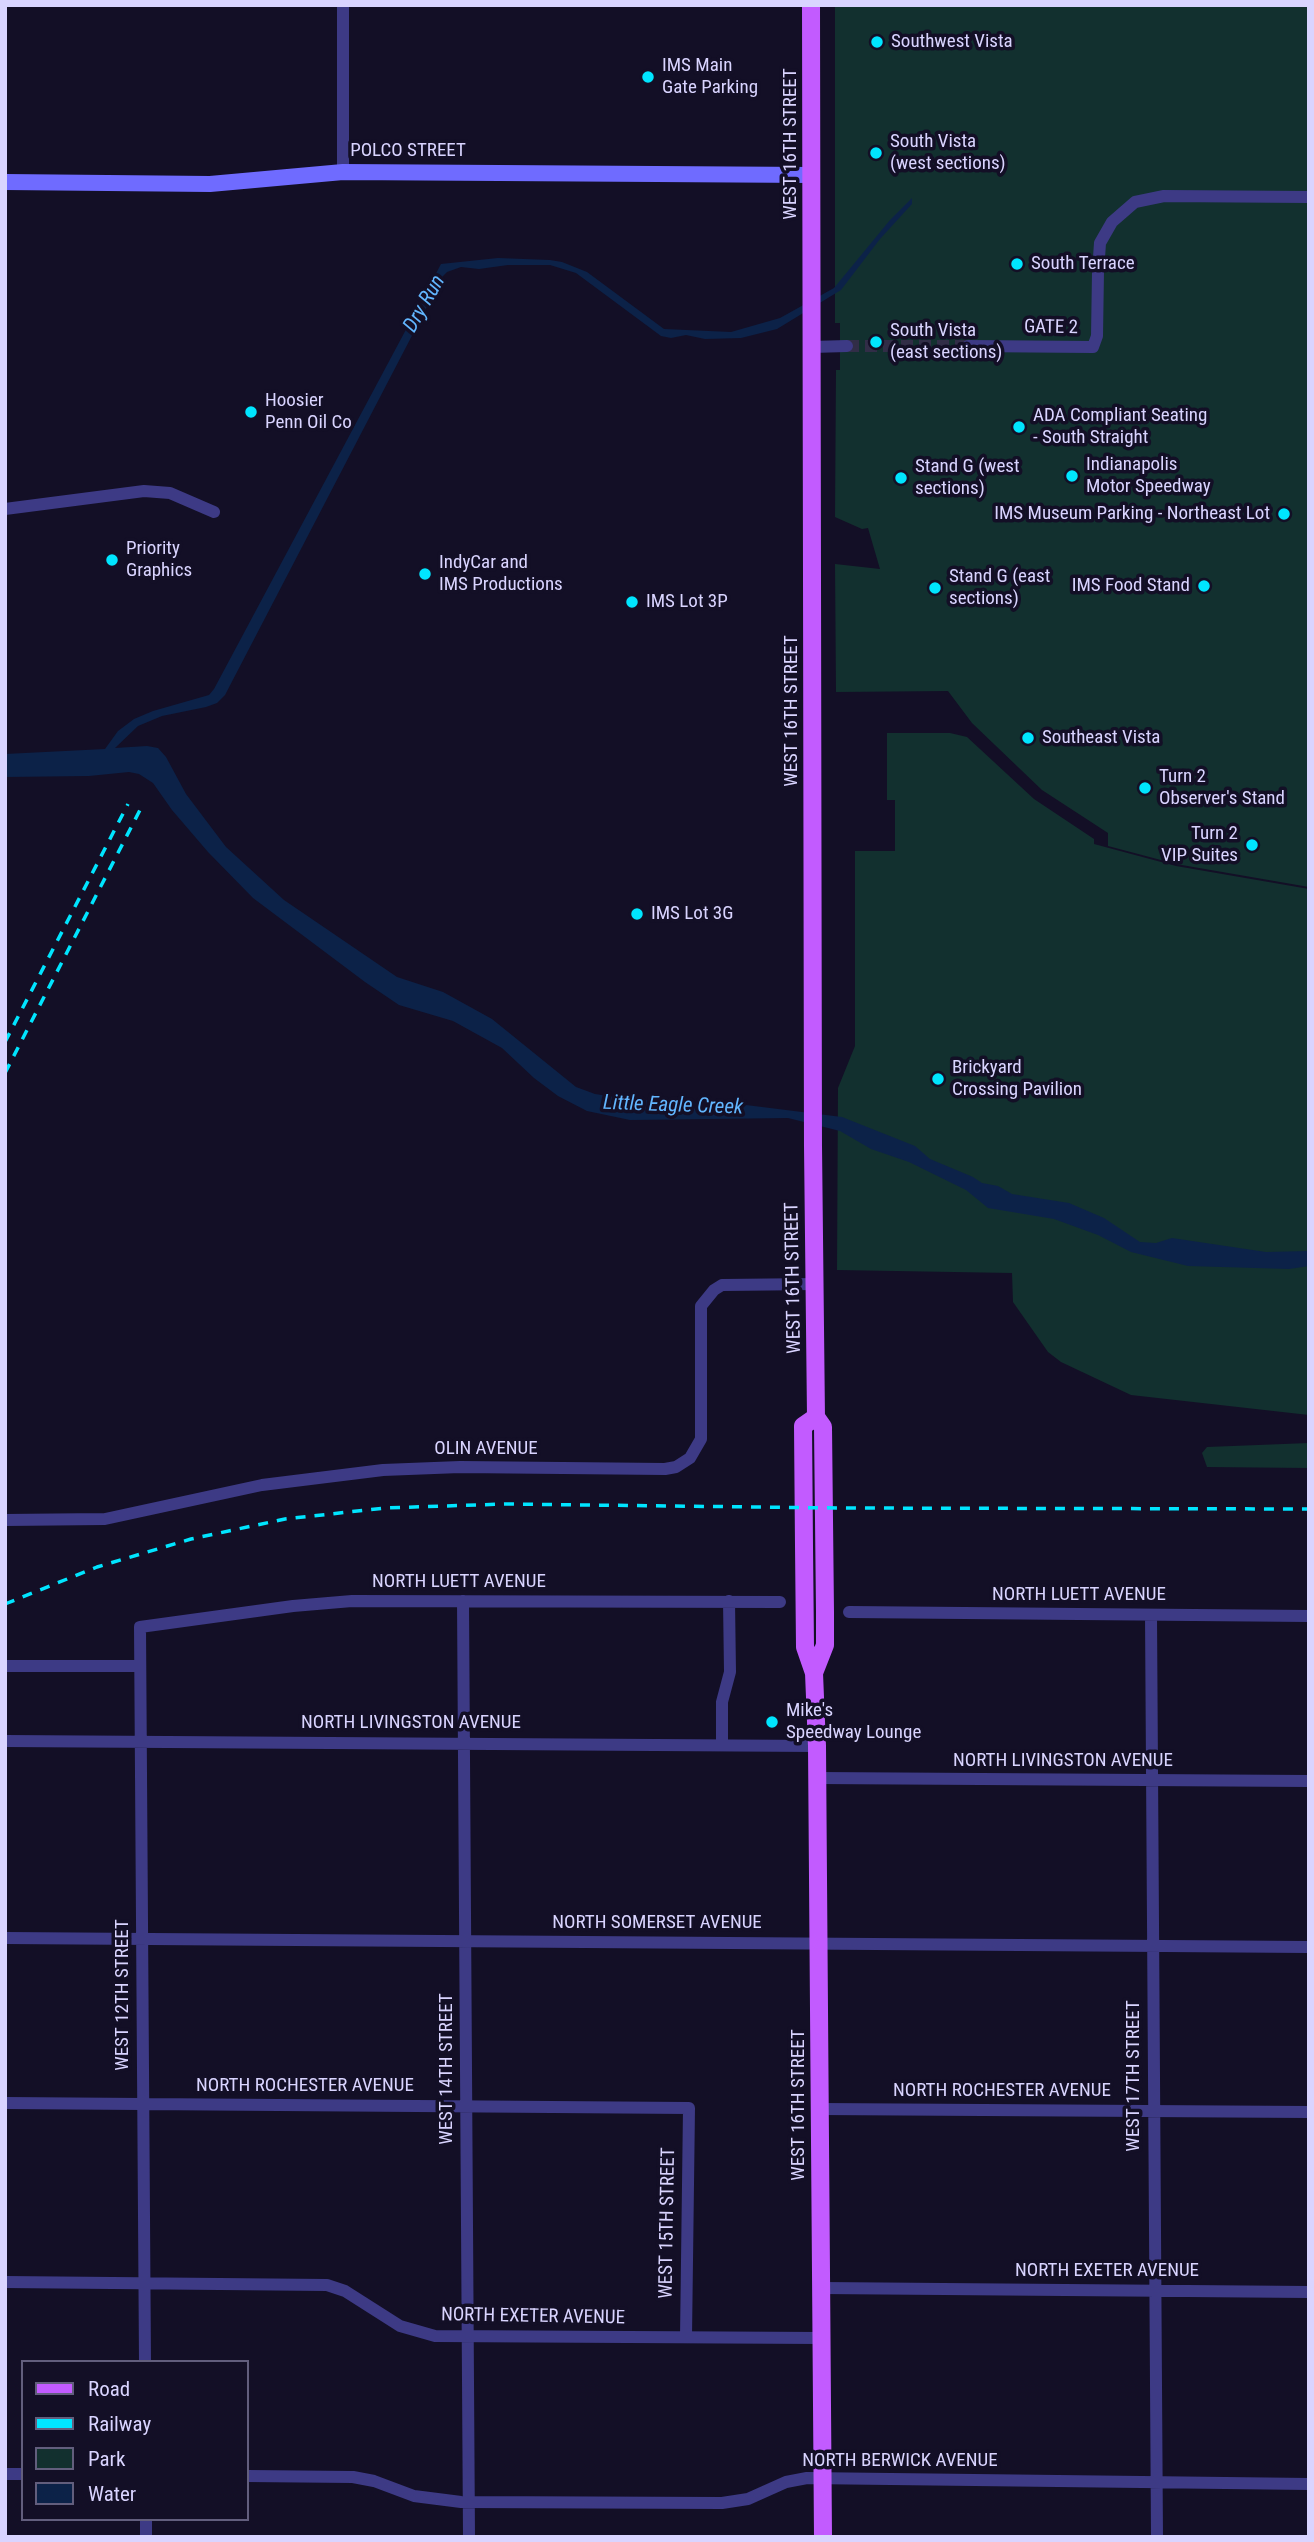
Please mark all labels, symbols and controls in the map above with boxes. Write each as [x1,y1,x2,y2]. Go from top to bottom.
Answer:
place label: Southwest Vista [891,31,1013,53]
marker: Southwest Vista [869,34,885,50]
place label: IMS Main Gate Parking [662,55,758,99]
street label: WEST 16TH STREET [780,68,802,220]
marker: IMS Main Gate Parking [640,69,656,85]
place label: South Vista (west sections) [890,131,1006,175]
street label: POLCO STREET [350,140,466,162]
marker: South Vista (west sections) [868,145,884,161]
place label: South Terrace [1031,253,1135,275]
marker: South Terrace [1009,256,1025,272]
water label: Dry Run [399,271,451,337]
street label: GATE 2 [1024,316,1078,340]
place label: South Vista (east sections) [890,320,1002,364]
marker: South Vista (east sections) [868,334,884,350]
place label: Hoosier Penn Oil Co [265,390,352,434]
marker: Hoosier Penn Oil Co [243,404,259,420]
place label: ADA Compliant Seating - South Straight [1033,405,1207,449]
marker: ADA Compliant Seating - South Straight [1011,419,1027,435]
place label: Indianapolis Motor Speedway [1086,454,1211,498]
place label: Stand G (west sections) [915,456,1020,500]
marker: Indianapolis Motor Speedway [1064,468,1080,484]
marker: Stand G (west sections) [893,470,909,486]
place label: IMS Museum Parking - Northeast Lot [994,503,1270,525]
marker: IMS Museum Parking - Northeast Lot [1276,506,1292,522]
place label: Priority Graphics [126,538,192,582]
marker: Priority Graphics [104,552,120,568]
place label: IndyCar and IMS Productions [439,552,563,596]
marker: IndyCar and IMS Productions [417,566,433,582]
place label: Stand G (east sections) [949,566,1050,610]
place label: IMS Food Stand [1072,575,1190,597]
marker: IMS Food Stand [1196,578,1212,594]
marker: Stand G (east sections) [927,580,943,596]
place label: IMS Lot 3P [646,591,728,613]
marker: IMS Lot 3P [624,594,640,610]
street label: WEST 16TH STREET [781,635,803,787]
place label: Southeast Vista [1042,727,1160,749]
marker: Southeast Vista [1020,730,1036,746]
place label: Turn 2 Observer's Stand [1159,766,1285,810]
marker: Turn 2 Observer's Stand [1137,780,1153,796]
place label: Turn 2 VIP Suites [1161,823,1238,867]
marker: Turn 2 VIP Suites [1244,837,1260,853]
place label: IMS Lot 3G [651,903,733,925]
marker: IMS Lot 3G [629,906,645,922]
place label: Brickyard Crossing Pavilion [952,1057,1082,1101]
marker: Brickyard Crossing Pavilion [930,1071,946,1087]
water label: Little Eagle Creek [603,1091,743,1121]
street label: WEST 16TH STREET [781,1202,807,1354]
street label: OLIN AVENUE [434,1438,538,1460]
street label: NORTH LUETT AVENUE [372,1571,546,1593]
street label: NORTH LUETT AVENUE [992,1584,1166,1606]
place label: Mike's Speedway Lounge [786,1700,921,1744]
street label: NORTH LIVINGSTON AVENUE [301,1712,521,1734]
marker: Mike's Speedway Lounge [764,1714,780,1730]
street label: NORTH LIVINGSTON AVENUE [953,1750,1173,1772]
street label: NORTH SOMERSET AVENUE [552,1912,762,1934]
street label: WEST 12TH STREET [112,1919,134,2071]
street label: WEST 14TH STREET [436,1993,458,2145]
street label: WEST 17TH STREET [1123,2000,1145,2152]
street label: WEST 16TH STREET [788,2029,810,2181]
street label: NORTH ROCHESTER AVENUE [196,2075,414,2097]
street label: NORTH ROCHESTER AVENUE [893,2080,1111,2102]
street label: WEST 15TH STREET [655,2147,681,2299]
street label: NORTH EXETER AVENUE [1015,2260,1199,2282]
street label: NORTH EXETER AVENUE [441,2304,625,2330]
legend [21,2360,248,2521]
text: Road [88,2377,130,2401]
text: Railway [88,2412,151,2436]
text: Park [88,2447,125,2471]
street label: NORTH BERWICK AVENUE [802,2450,998,2472]
text: Water [88,2482,136,2506]

